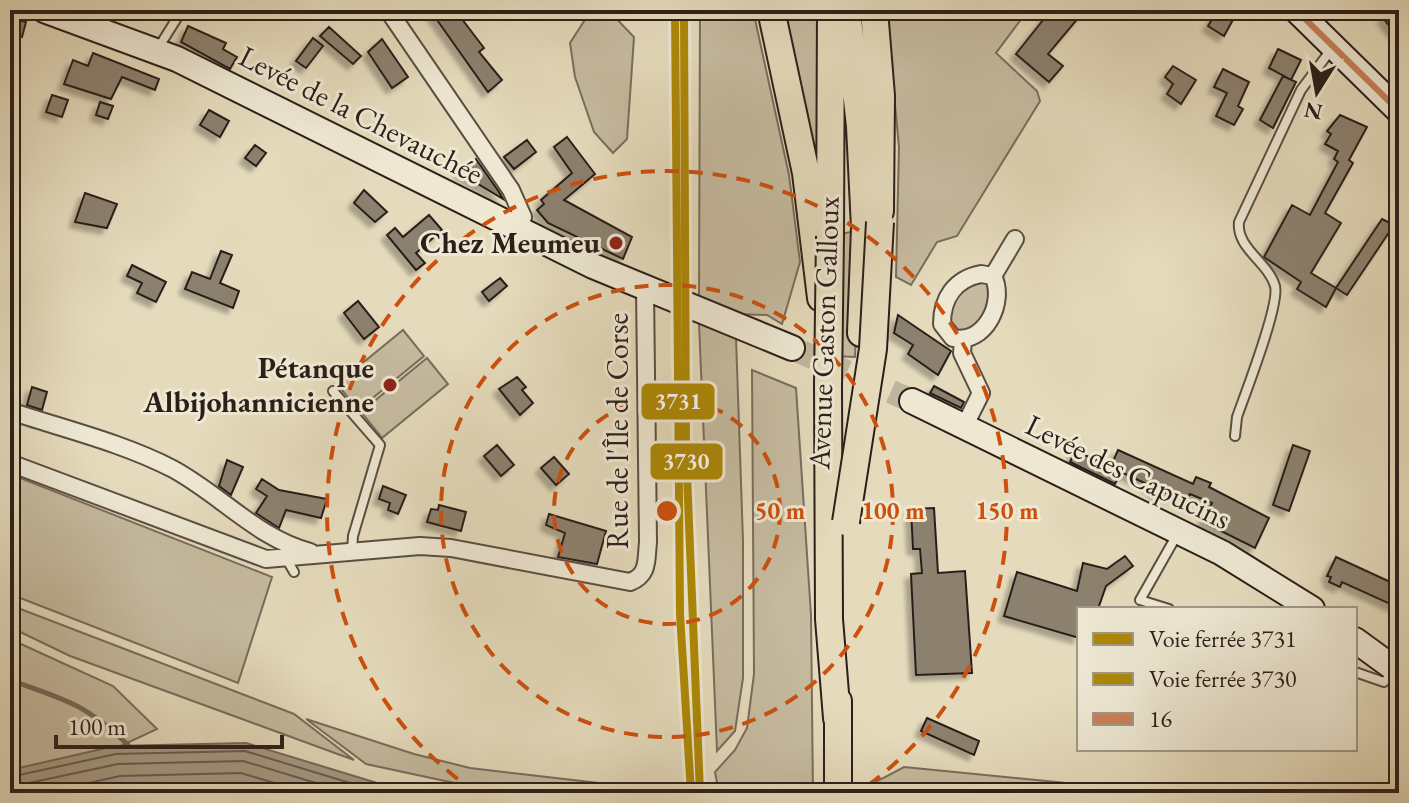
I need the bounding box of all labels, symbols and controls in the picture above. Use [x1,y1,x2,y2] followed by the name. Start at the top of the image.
[233,36,490,193] street label: Levée de la Chevauchée
[1277,52,1357,132] north arrow
[1302,95,1325,127] text: N
[799,196,848,471] street label: Avenue Gaston Galloux
[420,223,600,262] place label: Chez Meumeu
[607,234,625,252] marker: Chez Meumeu
[598,313,637,549] street label: Rue de l'Île de Corse
[142,348,374,421] place label: Pétanque Albijohannicienne
[381,376,399,394] marker: Pétanque Albijohannicienne
[640,382,716,421] line badge: 3731
[655,387,701,416] text: 3731
[1019,405,1237,538] street label: Levée des Capucins
[649,442,724,481] line badge: 3730
[663,447,710,476] text: 3730
[755,495,805,526] text: 50 m
[861,495,925,526] text: 100 m
[975,495,1039,526] text: 150 m
[653,497,681,525] centre of rings
[1077,607,1357,751] legend
[1149,623,1296,654] text: Voie ferrée 3731
[1149,663,1296,694] text: Voie ferrée 3730
[56,699,282,749] scale bar
[1149,703,1172,734] text: 16
[68,711,126,742] text: 100 m

